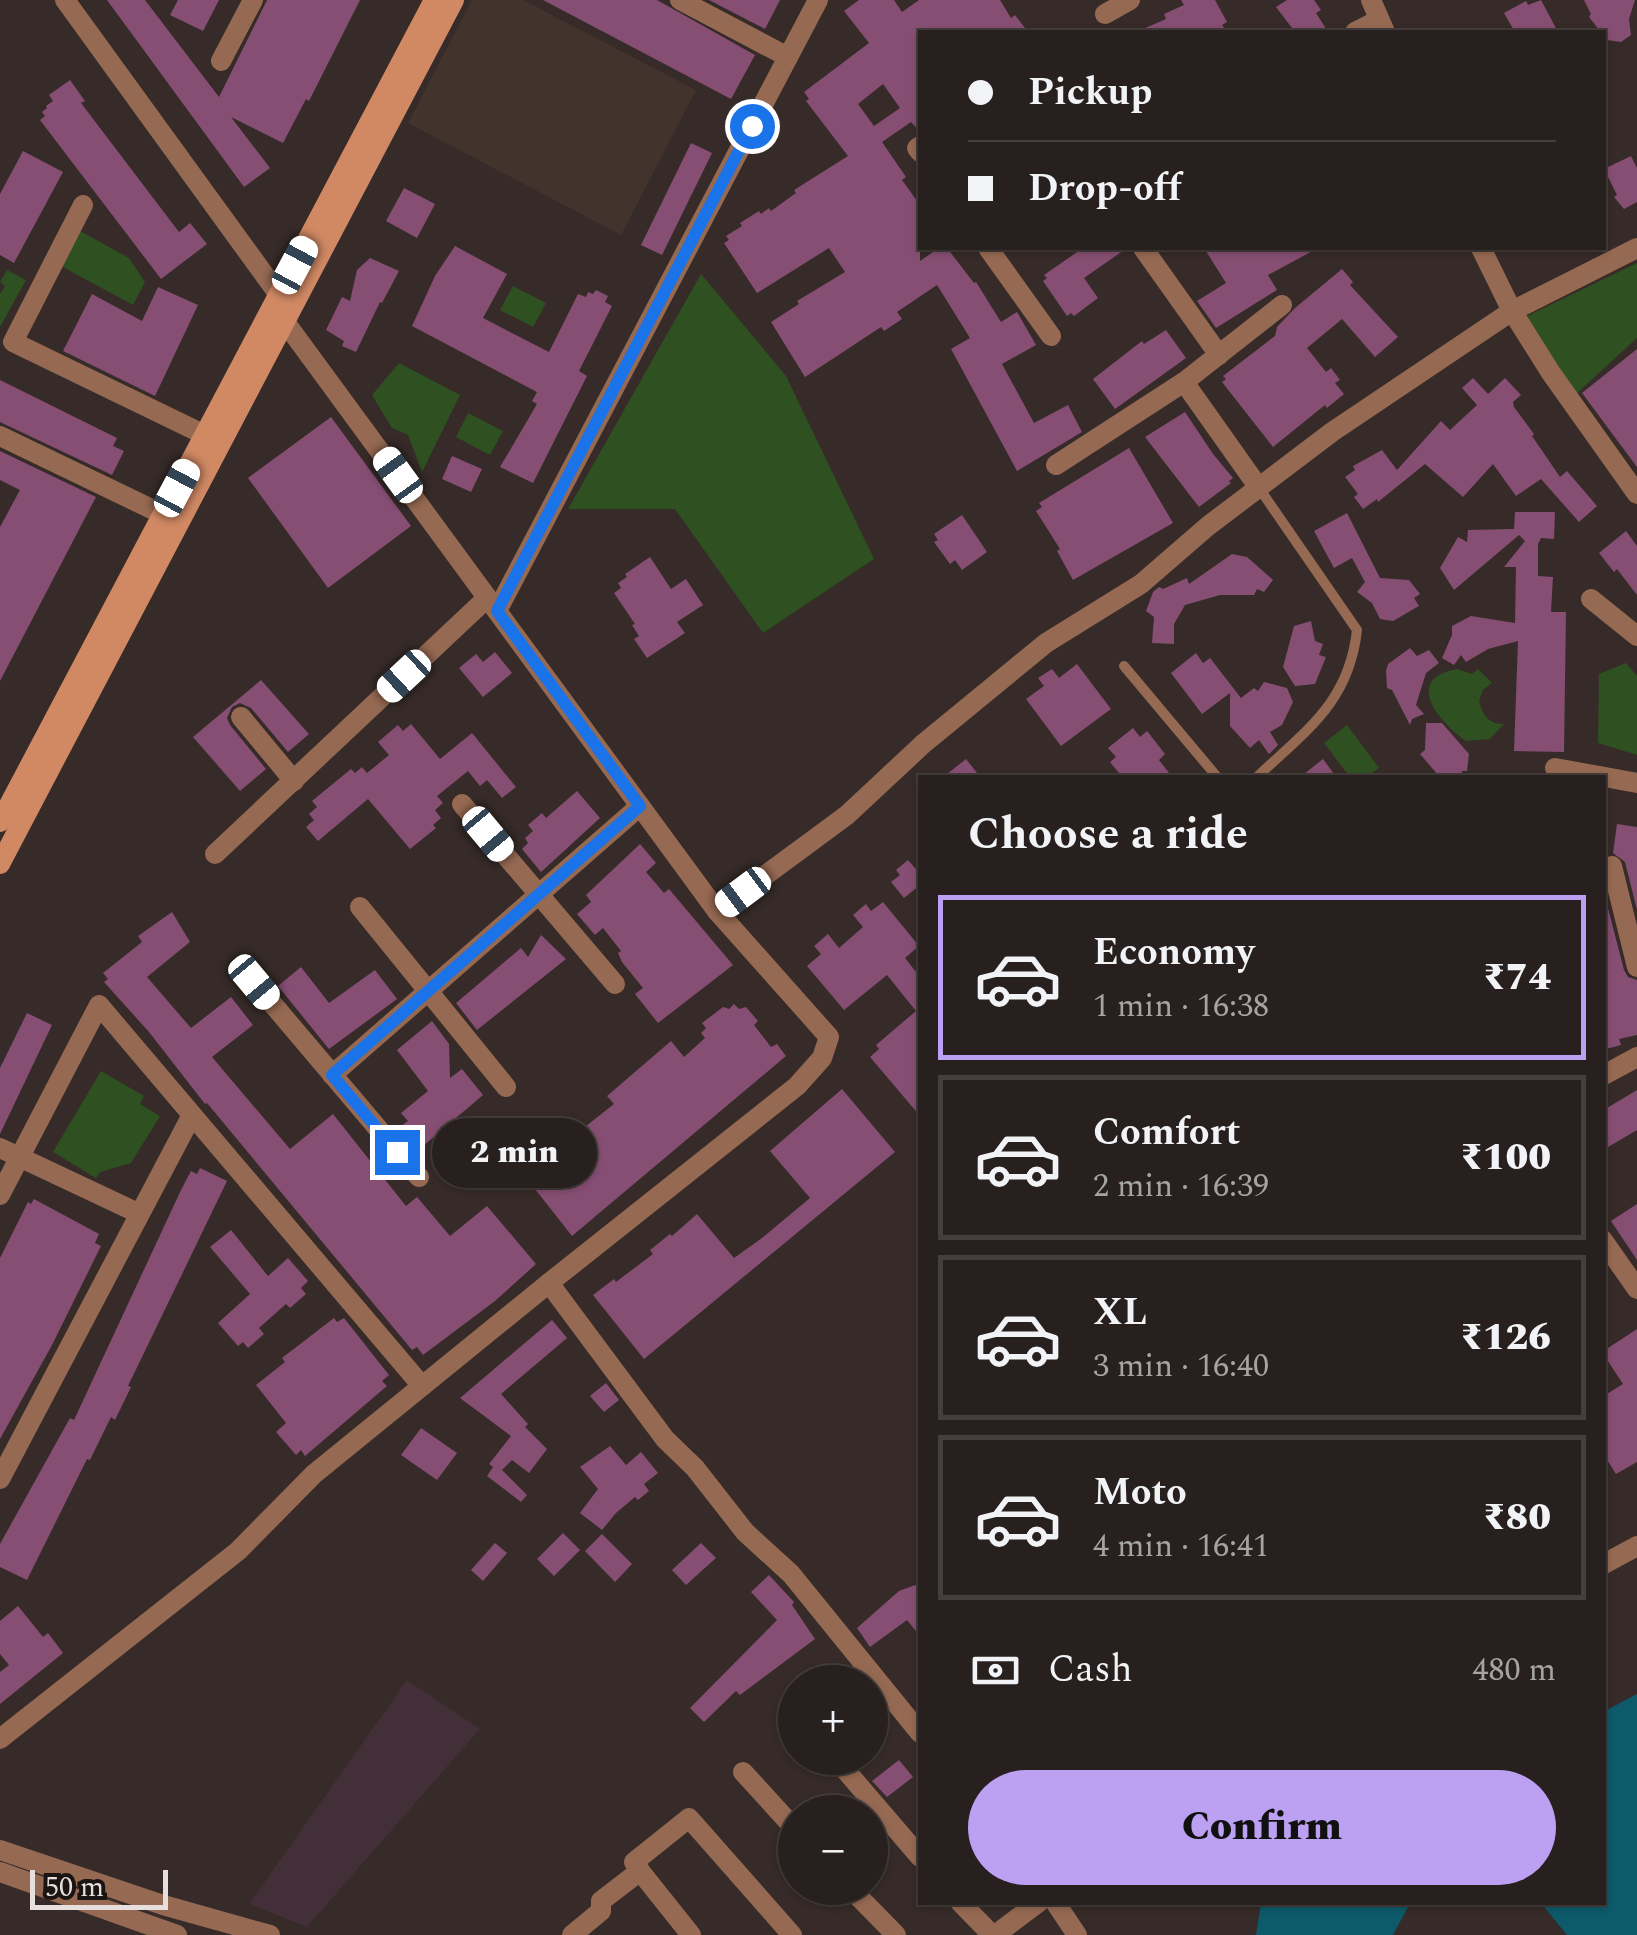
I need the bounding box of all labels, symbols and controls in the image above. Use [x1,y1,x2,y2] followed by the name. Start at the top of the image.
[1028,64,1152,122] text: Pickup
[730,104,775,149] route start
[1028,160,1182,218] text: Drop-off
[268,231,322,299] car
[368,442,428,508] car
[150,454,204,522] car
[372,645,436,707] car
[968,800,1248,869] text: Choose a ride
[457,801,519,867] car
[710,862,776,922] car
[1093,924,1254,982] text: Economy
[973,933,1063,1023] icon: car
[223,949,285,1015] car
[1483,949,1551,1007] text: ₹74
[1093,982,1269,1031] text: 1 min · 16:38
[1093,1104,1240,1162] text: Comfort
[973,1113,1063,1203] icon: car
[432,1117,597,1187] callout: 2 min
[470,1128,559,1177] text: 2 min
[1460,1129,1551,1187] text: ₹100
[375,1130,420,1175] route end
[1093,1162,1269,1211] text: 2 min · 16:39
[1093,1284,1147,1342] text: XL
[973,1293,1063,1383] icon: car
[1460,1309,1551,1367] text: ₹126
[1093,1342,1269,1391] text: 3 min · 16:40
[1093,1464,1187,1522] text: Moto
[973,1473,1063,1563] icon: car
[1483,1489,1551,1547] text: ₹80
[1093,1522,1269,1571] text: 4 min · 16:41
[1048,1641,1133,1699] text: Cash
[968,1643,1023,1698] icon: cash
[1472,1646,1556,1695] text: 480 m
[778,1665,888,1905] map controls
[778,1665,888,1775] button: +
[968,1770,1556,1885] button: Confirm
[778,1795,888,1905] button: −
[30,1865,168,1910] scale bar
[45,1866,104,1909] text: 50 m

